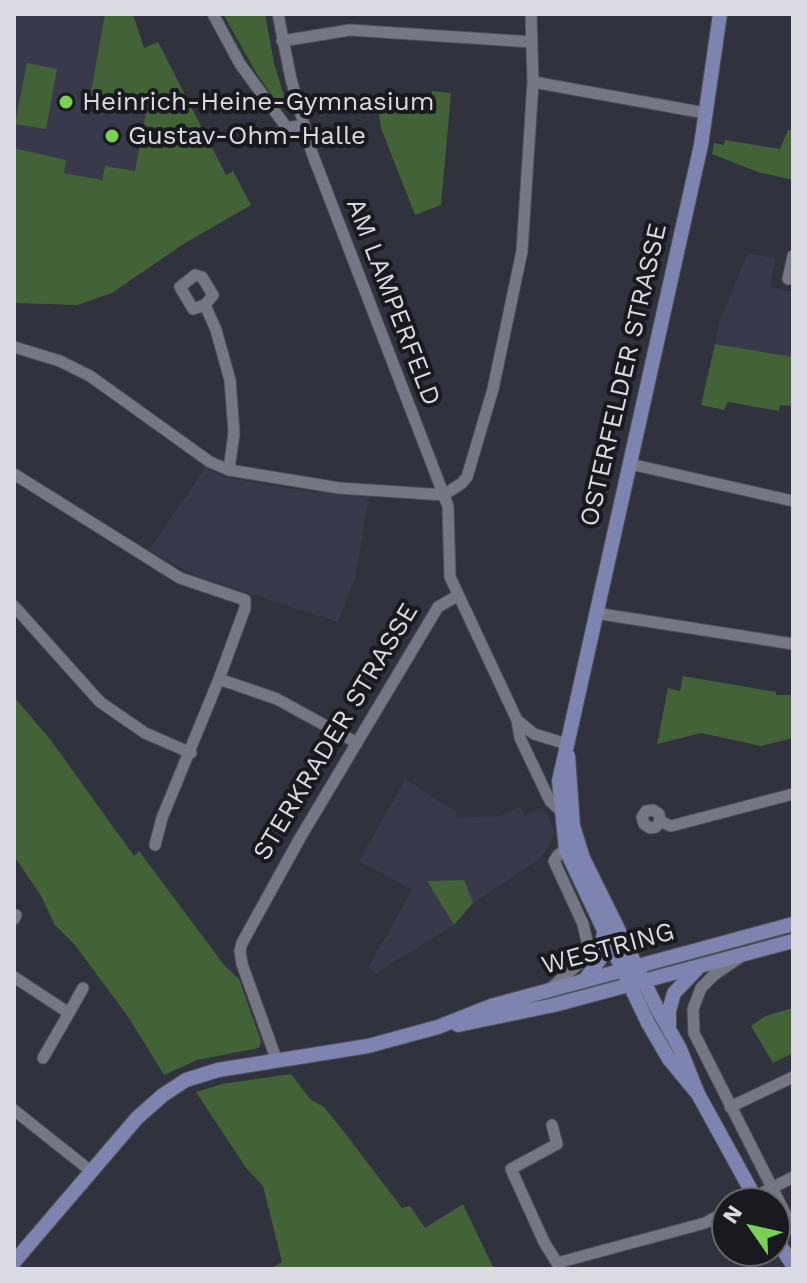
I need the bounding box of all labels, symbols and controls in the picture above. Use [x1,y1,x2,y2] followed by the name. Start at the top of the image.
[82,86,435,118] place label: Heinrich-Heine-Gymnasium
[57,93,75,111] marker: Heinrich-Heine-Gymnasium
[128,120,366,152] place label: Gustav-Ohm-Halle
[103,127,121,145] marker: Gustav-Ohm-Halle
[339,194,447,410] street label: AM LAMPERFELD
[574,220,674,530] street label: OSTERFELDER STRASSE
[247,598,425,866] street label: STERKRADER STRASSE
[538,916,678,982] street label: WESTRING
[711,1187,791,1267] north arrow
[717,1201,747,1228] text: N

